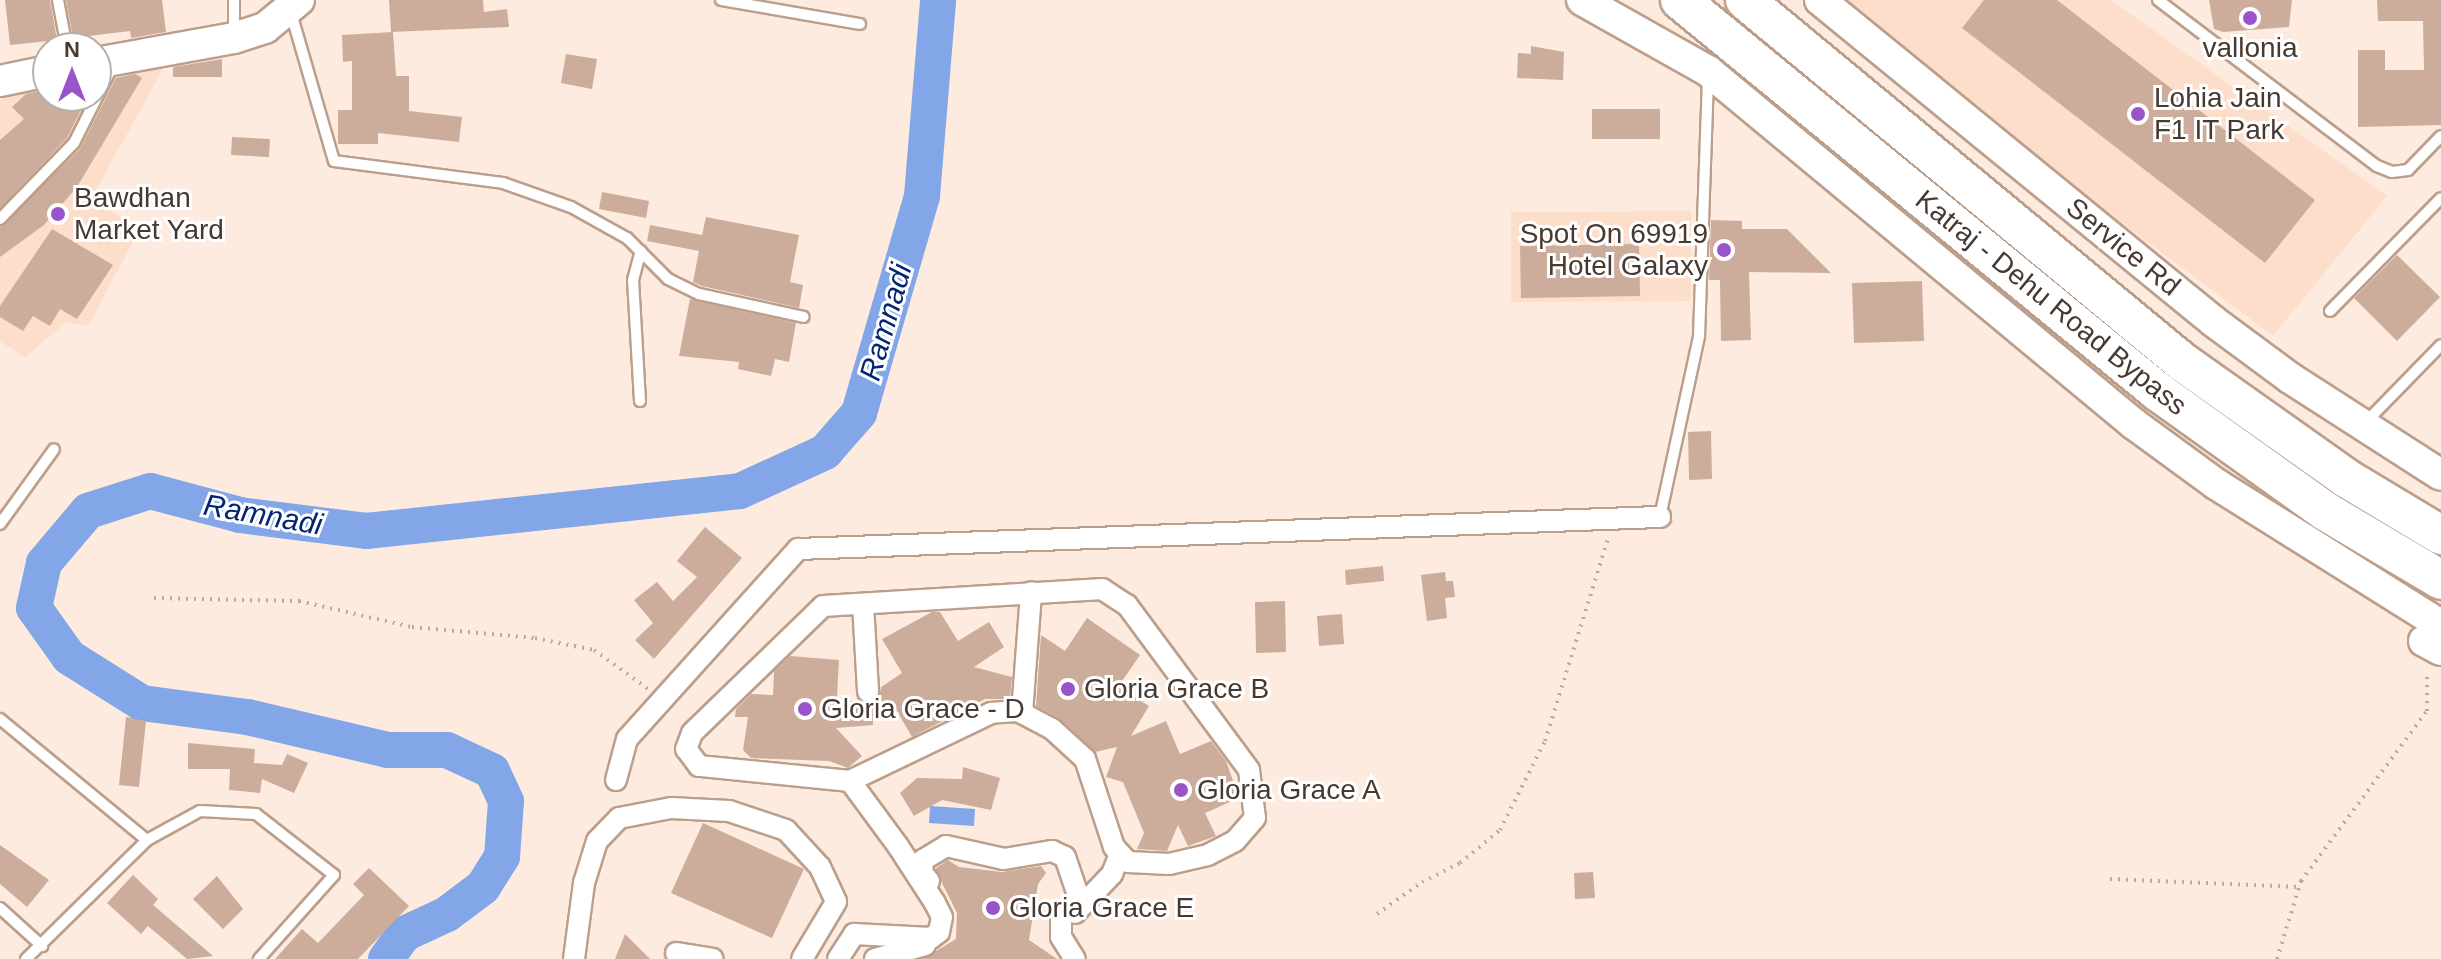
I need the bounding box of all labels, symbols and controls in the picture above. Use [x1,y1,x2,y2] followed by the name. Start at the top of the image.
[2241,9,2259,27] marker: vallonia
[2203,31,2297,65] place label: vallonia
[32,32,112,112] north arrow
[64,37,80,62] text: N
[2154,81,2285,147] place label: Lohia Jain F1 IT Park
[2129,105,2147,123] marker: Lohia Jain F1 IT Park
[74,181,224,247] place label: Bawdhan Market Yard
[1909,183,2193,423] street label: Katraj - Dehu Road Bypass
[2059,191,2187,303] street label: Service Rd
[49,205,67,223] marker: Bawdhan Market Yard
[1520,217,1708,283] place label: Spot On 69919 Hotel Galaxy
[1715,241,1733,259] marker: Spot On 69919 Hotel Galaxy
[852,259,920,385] water label: Ramnadi
[201,487,325,543] water label: Ramnadi
[1084,672,1269,706] place label: Gloria Grace B
[1059,680,1077,698] marker: Gloria Grace B
[821,692,1025,726] place label: Gloria Grace - D
[796,700,814,718] marker: Gloria Grace - D
[1197,773,1382,807] place label: Gloria Grace A
[1172,781,1190,799] marker: Gloria Grace A
[1009,891,1194,925] place label: Gloria Grace E
[984,899,1002,917] marker: Gloria Grace E

